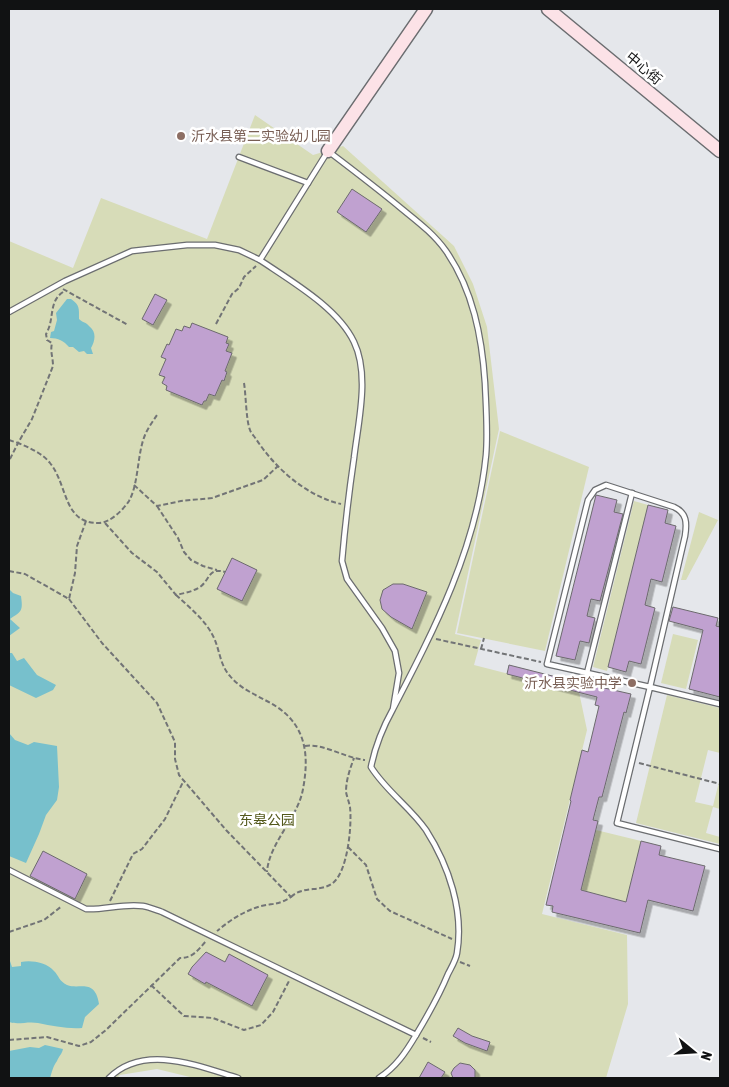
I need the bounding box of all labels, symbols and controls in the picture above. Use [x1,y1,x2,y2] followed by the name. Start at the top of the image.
[623,48,665,88] street label: 中心街
[191,128,331,144] place label: 沂水县第二实验幼儿园
[175,130,187,142] marker: 沂水县第二实验幼儿园
[524,675,622,691] place label: 沂水县实验中学
[626,677,638,689] marker: 沂水县实验中学
[239,812,295,828] park label: 东皋公园
[669,1027,719,1077] north arrow
[697,1050,715,1062] text: N

